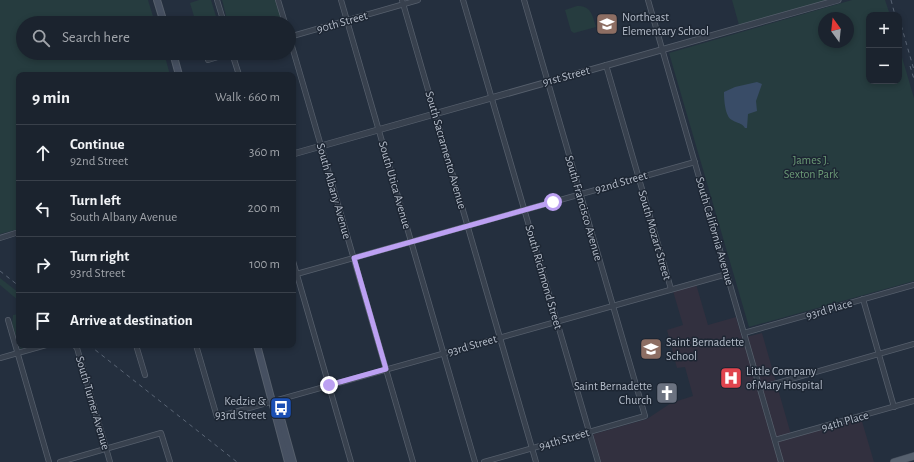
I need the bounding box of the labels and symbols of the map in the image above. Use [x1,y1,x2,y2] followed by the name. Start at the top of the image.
[315,9,369,35] street label: 90th Street
[594,11,620,37] school or university icon: Northeast Elementary School
[622,11,709,38] place label: Northeast Elementary School
[818,12,854,48] north arrow
[541,64,591,88] street label: 91st Street
[423,90,469,210] street label: South Sacramento Avenue
[377,140,413,230] street label: South Utica Avenue
[314,142,353,241] street label: South Albany Avenue
[563,154,605,262] street label: South Francisco Avenue
[784,154,839,180] park label: James J. Sexton Park
[594,169,649,195] street label: 92nd Street
[694,176,736,286] street label: South California Avenue
[636,189,674,281] street label: South Mozart Street
[544,193,562,211] route start
[523,224,565,331] street label: South Richmond Street
[804,297,854,321] street label: 93rd Place
[446,332,498,358] street label: 93rd Street
[638,336,664,362] school or university icon: Saint Bernadette School
[666,336,744,362] place label: Saint Bernadette School
[74,355,112,451] street label: South Turner Avenue
[718,365,744,391] hospital icon: Little Company of Mary Hospital
[746,365,823,392] place label: Little Company of Mary Hospital
[320,376,338,394] route end
[574,380,652,406] place label: Saint Bernadette Church
[654,380,680,406] church icon: Saint Bernadette Church
[215,395,267,421] place label: Kedzie & 93rd Street
[268,395,294,421] bus stop icon: Kedzie & 93rd Street
[820,409,870,433] street label: 94th Place
[537,426,591,452] street label: 94th Street

